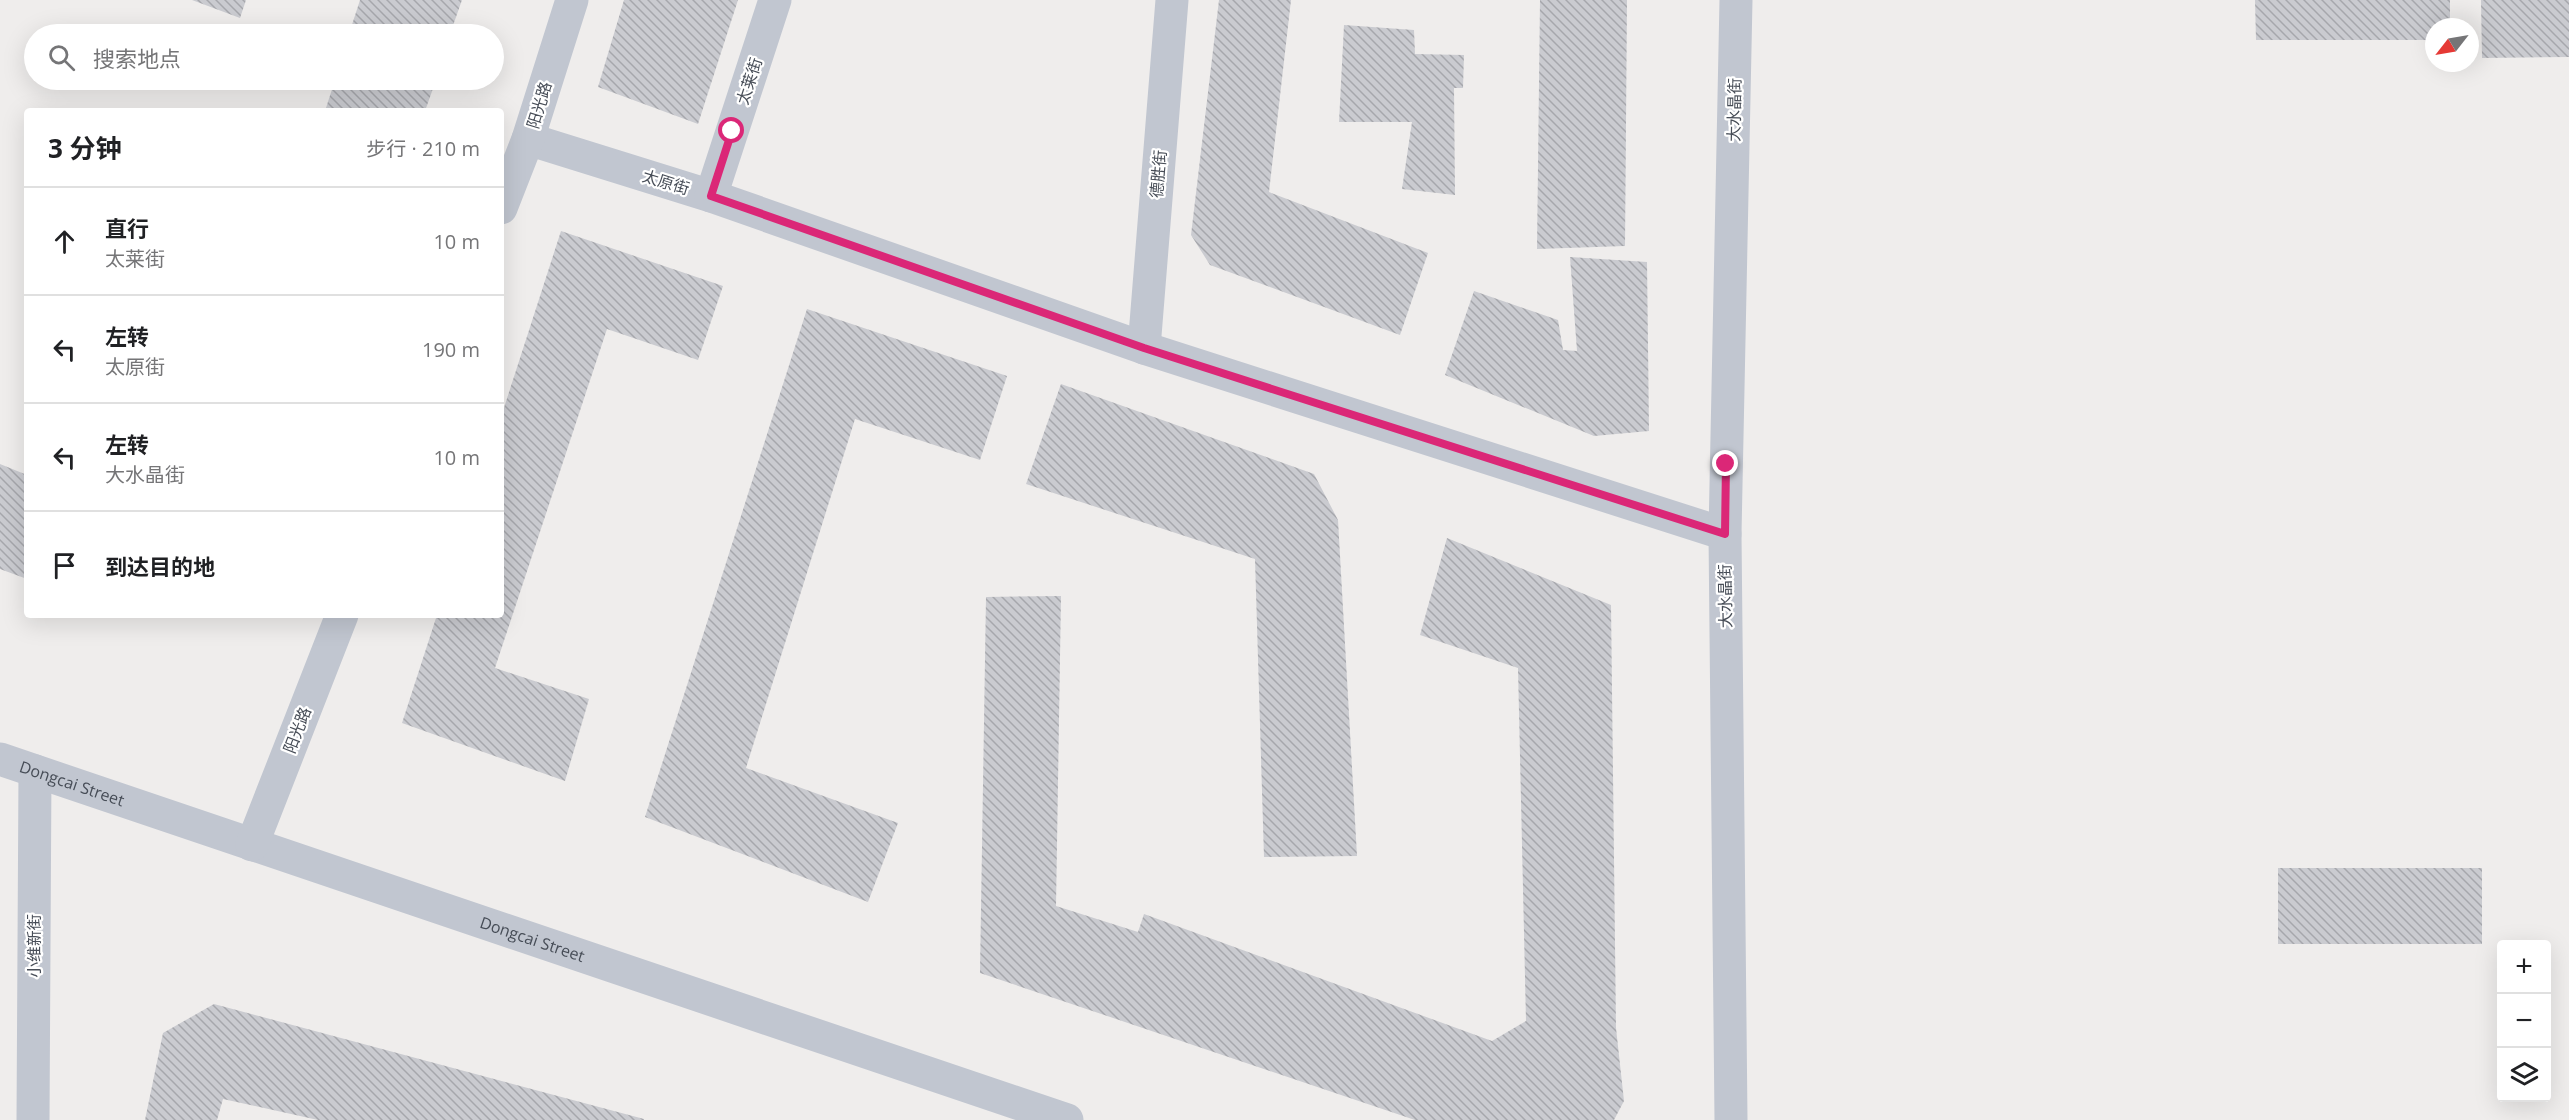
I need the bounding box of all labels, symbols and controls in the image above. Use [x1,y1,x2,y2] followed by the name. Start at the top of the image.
[2425,18,2479,72] north arrow
[24,24,504,90] search box
[45,41,78,74] icon: search
[93,43,181,73] text: 搜索地点
[731,55,767,107] street label: 太莱街
[1722,78,1746,142] street label: 大水晶街
[521,79,557,131] street label: 阳光路
[718,117,744,143] route start
[48,130,122,166] text: 3 分钟
[366,135,480,162] text: 步行 · 210 m
[1145,149,1171,199] street label: 德胜街
[640,164,692,200] street label: 太原街
[105,213,149,243] text: 直行
[48,225,81,258] icon: ahead
[433,228,480,255] text: 10 m
[105,245,165,272] text: 太莱街
[105,321,149,351] text: 左转
[48,333,81,366] icon: left
[422,336,480,363] text: 190 m
[105,353,165,380] text: 太原街
[105,429,149,459] text: 左转
[48,441,81,474] icon: left
[433,444,480,471] text: 10 m
[1712,450,1738,476] route end
[105,461,185,488] text: 大水晶街
[48,549,81,582] icon: arrive
[105,551,215,581] text: 到达目的地
[1713,564,1737,628] street label: 大水晶街
[278,704,316,756] street label: 阳光路
[17,755,128,811] street label: Dongcai Street
[477,911,588,967] street label: Dongcai Street
[23,914,45,978] street label: 小维新街
[2497,940,2551,1102] map controls
[2497,940,2551,994] button: +
[2497,994,2551,1048] button: −
[2497,1048,2551,1102] button: layers

